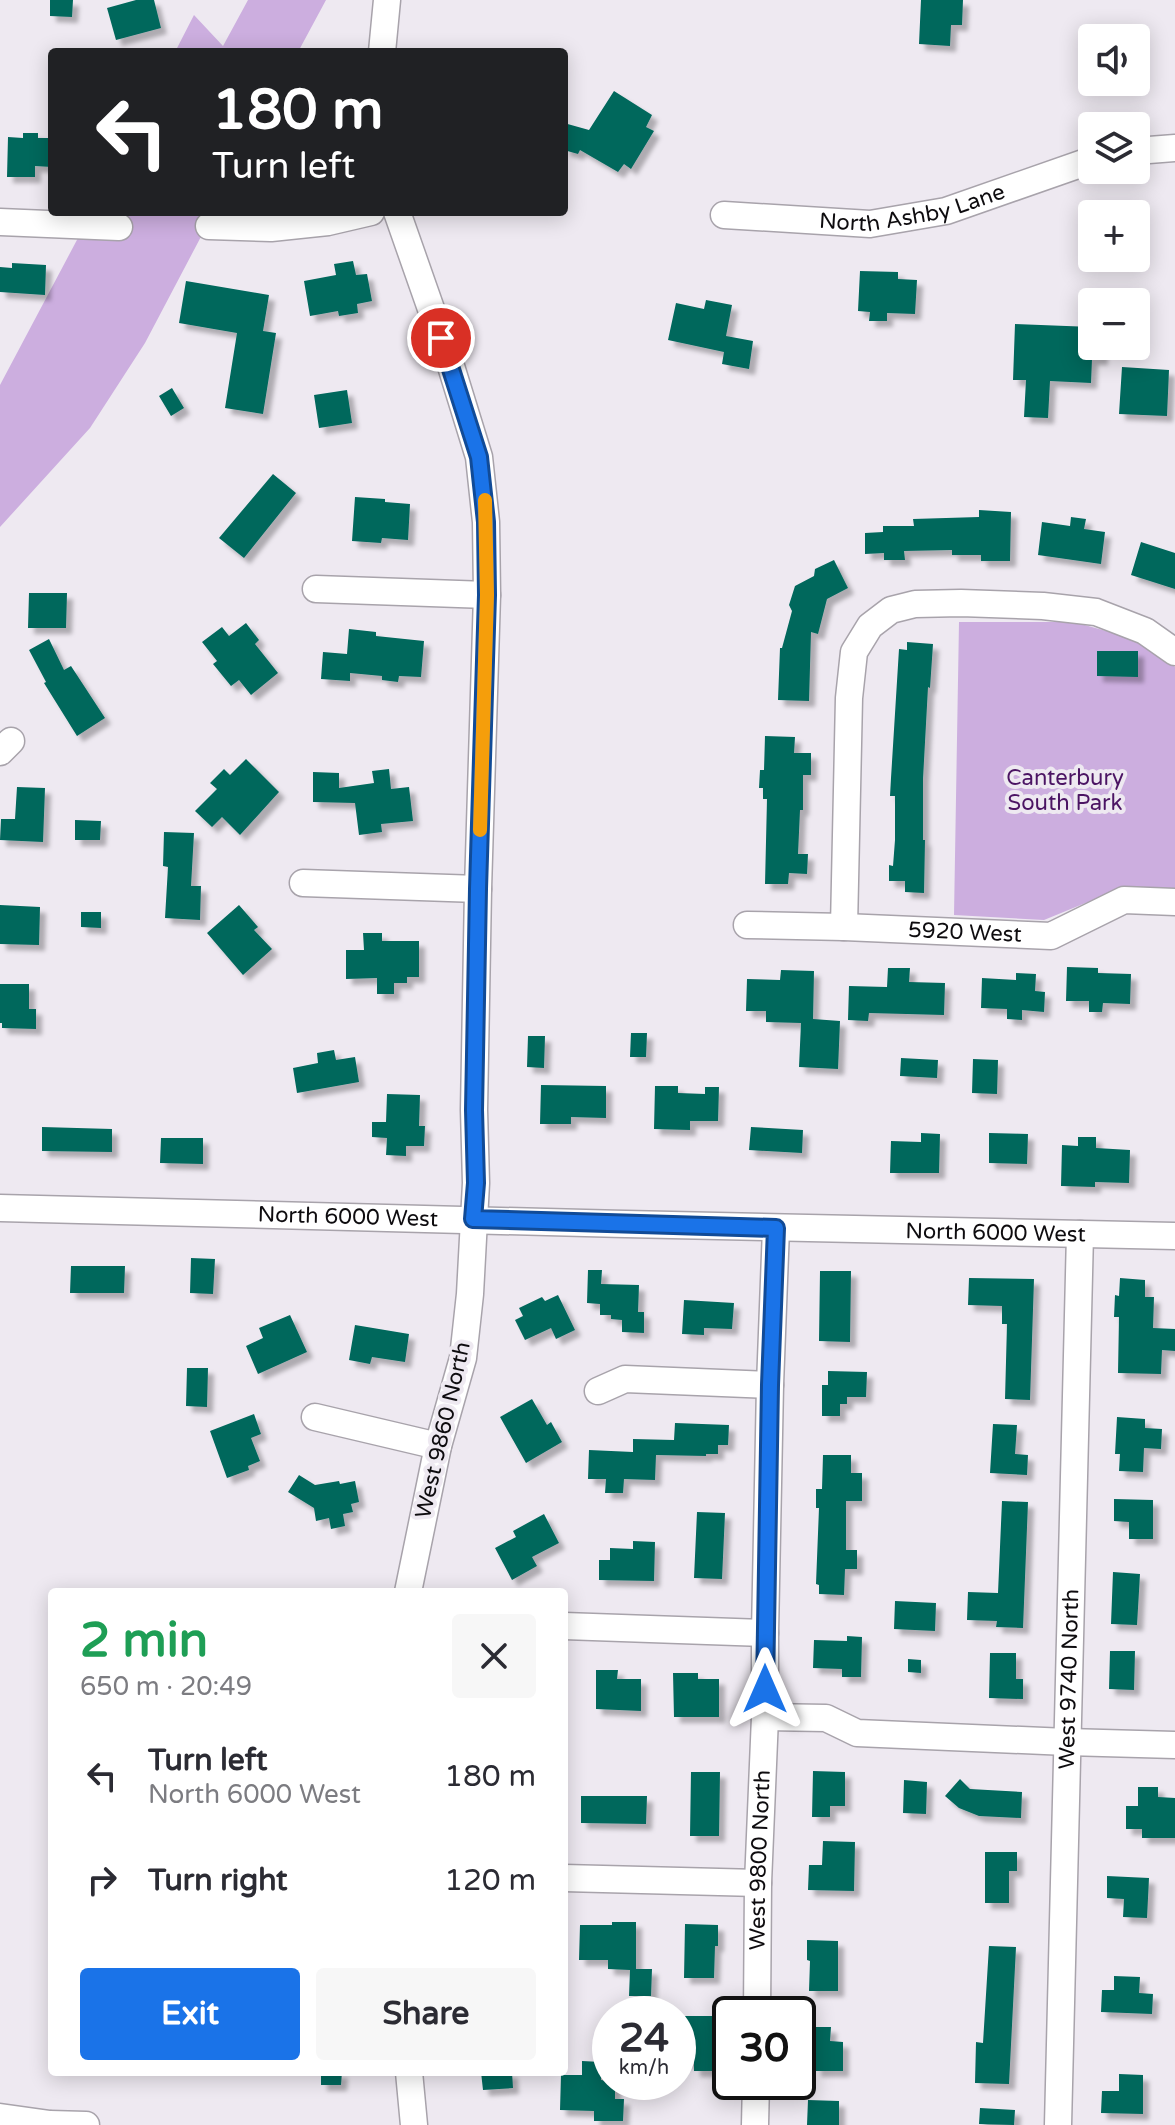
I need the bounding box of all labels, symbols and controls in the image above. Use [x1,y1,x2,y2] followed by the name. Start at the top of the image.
[1078,24,1150,360] map controls
[1078,24,1150,96] button: sound
[212,77,383,144] text: 180 m
[80,80,184,184] icon: left
[1078,112,1150,184] button: layers
[212,145,355,188] text: Turn left
[818,179,1008,237] street label: North Ashby Lane
[1078,200,1150,272] button: +
[1078,288,1150,360] button: −
[407,304,475,372] pin
[419,316,463,360] icon: arrive
[1006,765,1124,816] park label: Canterbury South Park
[908,917,1022,948] street label: 5920 West
[257,1201,438,1232] street label: North 6000 West
[905,1218,1086,1248] street label: North 6000 West
[410,1339,476,1521] street label: West 9860 North
[1054,1589,1084,1770] street label: West 9740 North
[80,1612,208,1670] text: 2 min
[452,1614,536,1698] button: close
[723,1647,807,1731] position arrow
[80,1671,252,1702] text: 650 m · 20:49
[148,1742,267,1779] text: Turn left
[80,1754,124,1798] icon: left
[444,1758,536,1795] text: 180 m
[744,1769,776,1950] street label: West 9800 North
[148,1779,361,1810] text: North 6000 West
[80,1858,124,1902] icon: right
[148,1862,288,1899] text: Turn right
[444,1862,536,1899] text: 120 m
[80,1968,300,2060] button: Exit
[316,1968,536,2060] button: Share
[712,1996,816,2100] speed limit sign: 30
[619,2014,669,2062] text: 24
[619,2056,669,2080] text: km/h

